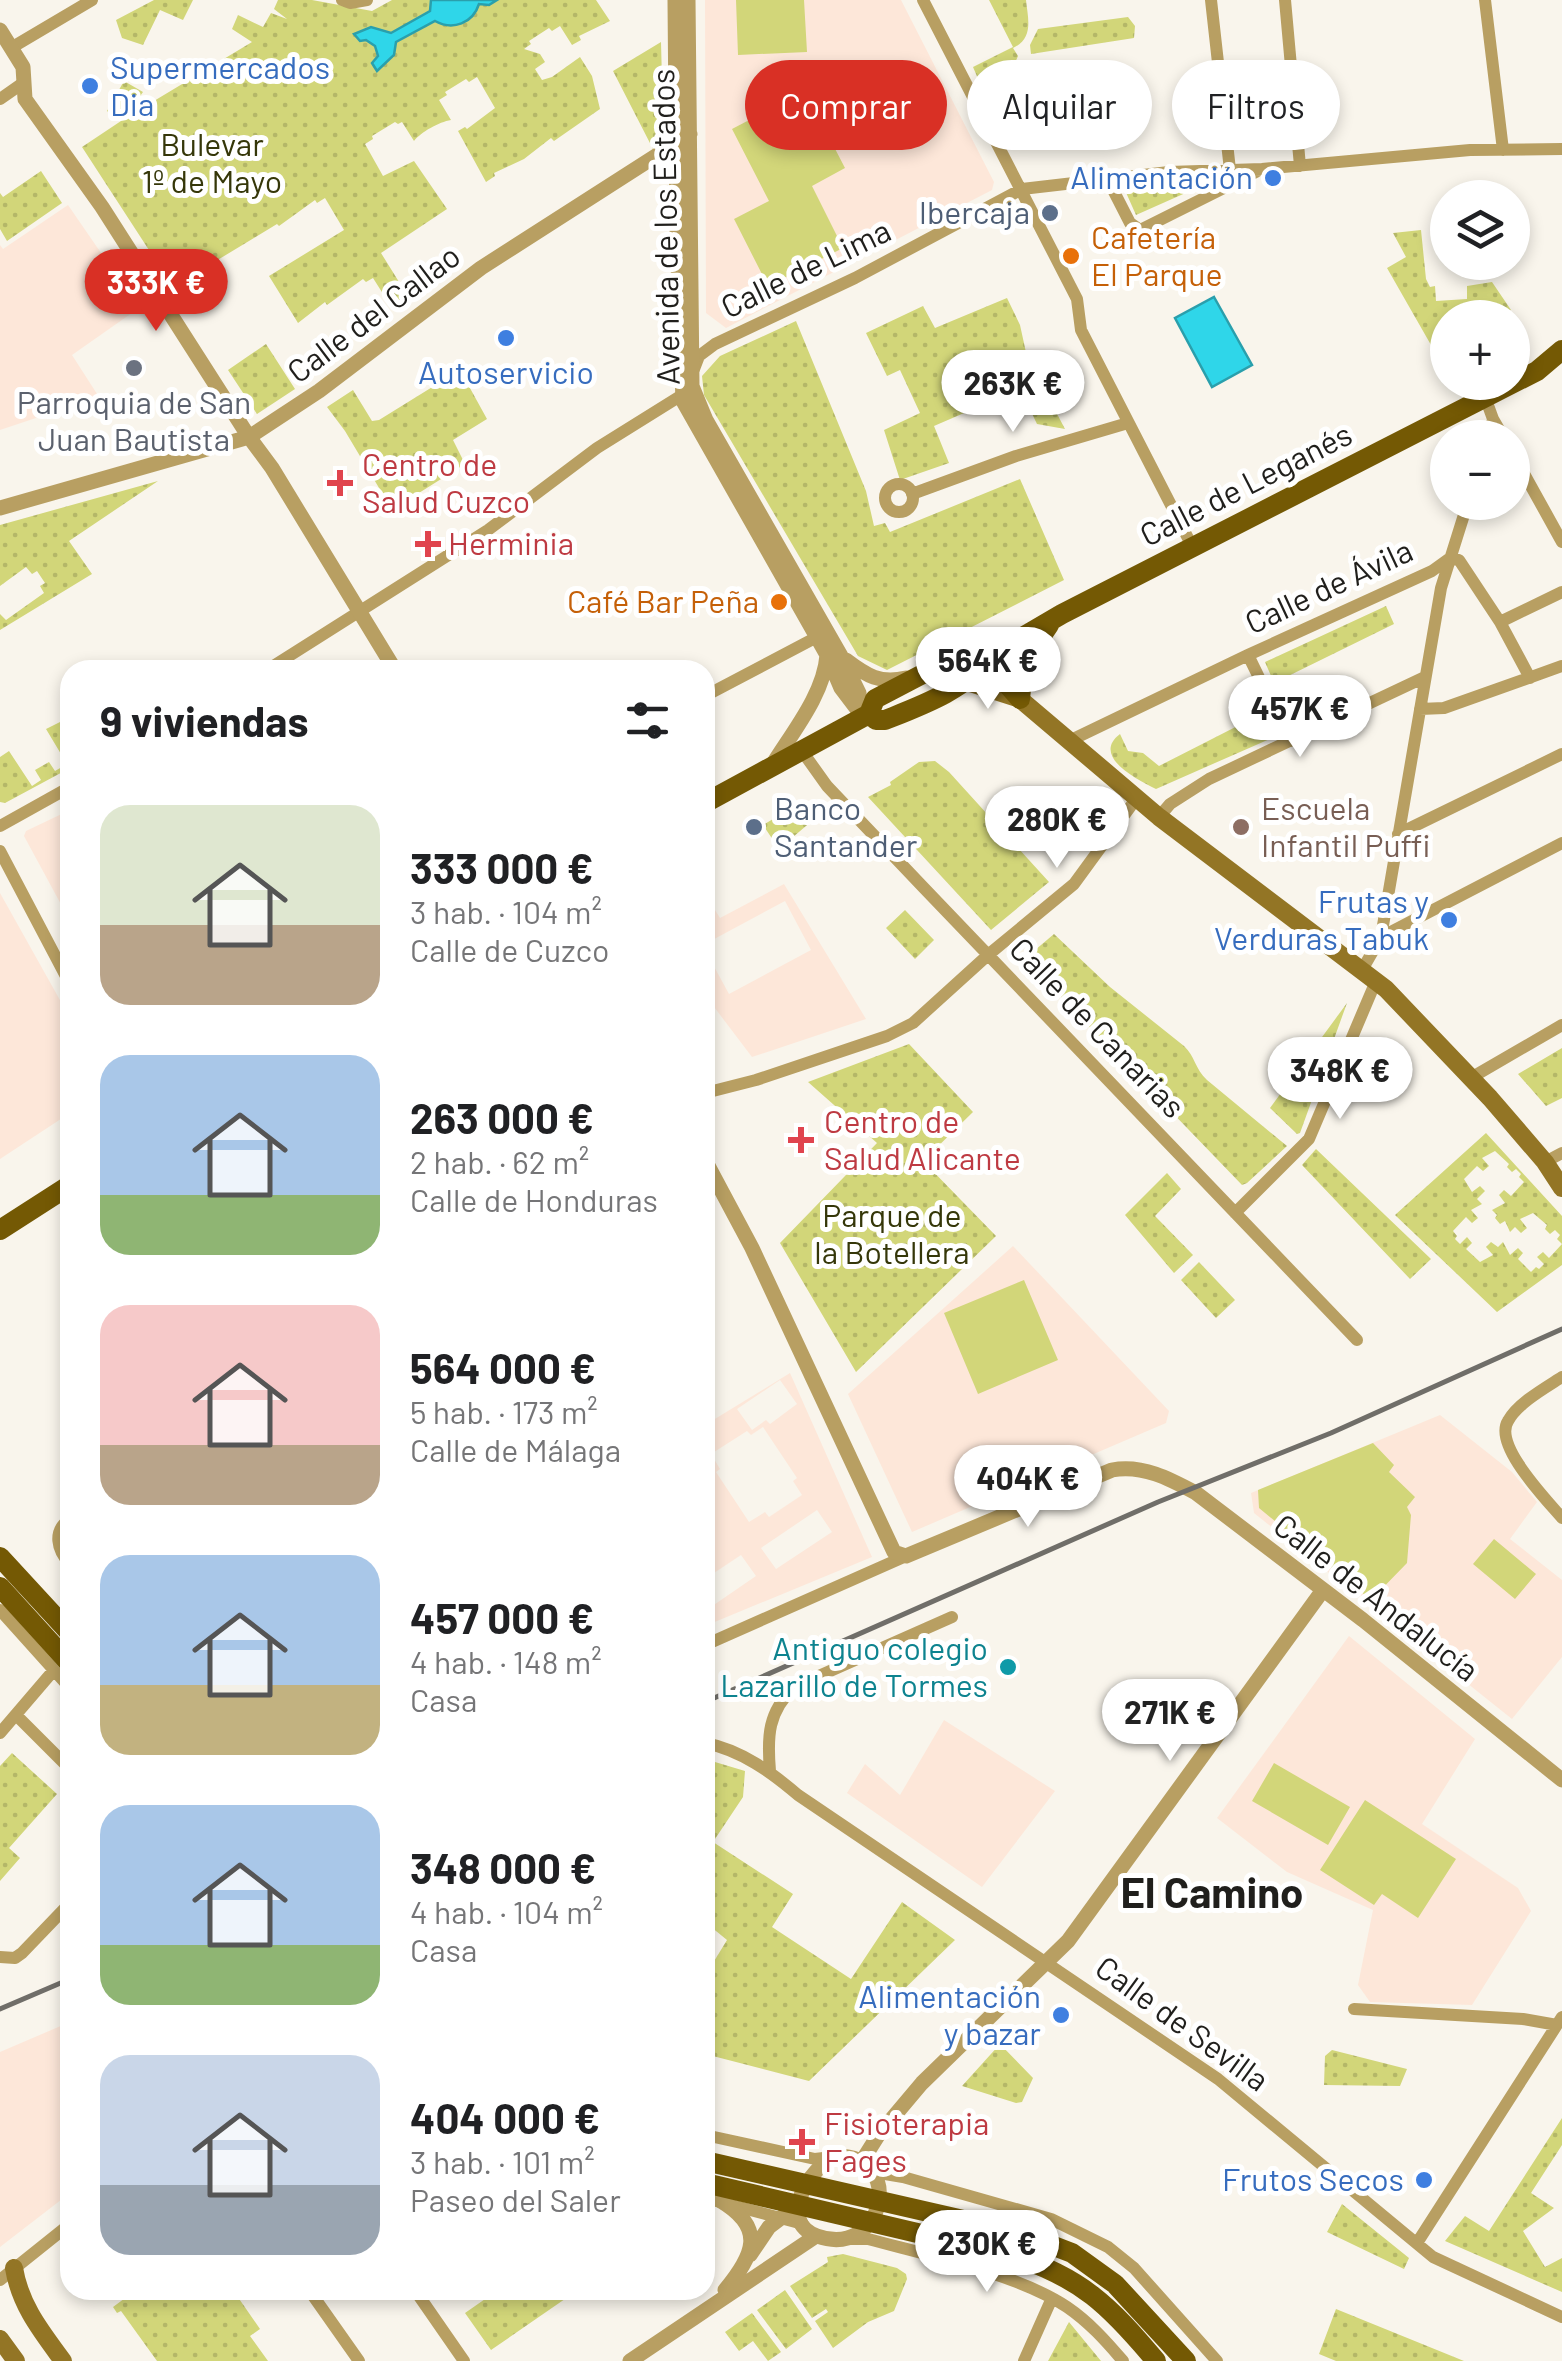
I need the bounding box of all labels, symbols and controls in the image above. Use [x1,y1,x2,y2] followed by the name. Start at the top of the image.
[110,47,330,122] place label: Supermercados Dia
[745,60,947,150] chip: Comprar
[967,60,1152,150] chip: Alquilar
[1172,60,1340,150] chip: Filtros
[642,69,686,386] street label: Avenida de los Estados
[79,75,101,97] marker: Supermercados Dia
[142,124,282,199] park label: Bulevar 1º de Mayo
[1070,157,1253,195] place label: Alimentación
[1262,167,1284,189] marker: Alimentación
[1430,180,1530,520] map controls
[1430,180,1530,280] button: layers
[919,192,1030,230] place label: Ibercaja
[1039,202,1061,224] marker: Ibercaja
[714,210,896,325] street label: Calle de Lima
[1091,217,1222,292] place label: Cafetería El Parque
[279,235,467,390] street label: Calle del Callao
[1060,245,1082,267] marker: Cafetería El Parque
[75,249,237,334] pin: 333K €
[107,262,205,300] text: 333K €
[1430,300,1530,400] button: +
[495,327,517,349] marker: Autoservicio
[932,350,1094,435] pin: 263K €
[418,352,594,390] place label: Autoservicio
[123,357,145,379] marker: Parroquia de San Juan Bautista
[963,363,1063,401] text: 263K €
[17,382,251,457] place label: Parroquia de San Juan Bautista
[1133,414,1357,553] street label: Calle de Leganés
[1430,420,1530,520] button: −
[362,444,530,519] place label: Centro de Salud Cuzco
[327,470,353,496] marker: Centro de Salud Cuzco
[448,523,574,561] place label: Herminia
[1238,530,1418,640] street label: Calle de Ávila
[417,533,439,555] marker: Herminia
[567,581,759,619] place label: Café Bar Peña
[768,591,790,613] marker: Café Bar Peña
[907,627,1069,712] pin: 564K €
[938,640,1038,678] text: 564K €
[1219,675,1381,760] pin: 457K €
[1250,688,1350,726] text: 457K €
[620,693,675,748] icon: filters
[100,695,309,745] text: 9 viviendas
[976,786,1138,871] pin: 280K €
[774,788,918,863] place label: Banco Santander
[1261,788,1431,863] place label: Escuela Infantil Puffi
[1007,799,1107,837] text: 280K €
[743,816,765,838] marker: Banco Santander
[1230,816,1252,838] marker: Escuela Infantil Puffi
[410,842,593,892] text: 333 000 €
[180,845,300,965] icon: home
[1214,881,1429,956] place label: Frutas y Verduras Tabuk
[410,892,602,930] text: 3 hab. · 104 m²
[1438,909,1460,931] marker: Frutas y Verduras Tabuk
[1003,929,1194,1124] street label: Calle de Canarias
[410,930,609,968] text: Calle de Cuzco
[1259,1037,1421,1122] pin: 348K €
[1290,1050,1390,1088] text: 348K €
[410,1092,594,1142] text: 263 000 €
[180,1095,300,1215] icon: home
[824,1101,1021,1176] place label: Centro de Salud Alicante
[788,1127,814,1153] marker: Centro de Salud Alicante
[410,1142,589,1180] text: 2 hab. · 62 m²
[410,1180,658,1218] text: Calle de Honduras
[814,1195,970,1270] park label: Parque de la Botellera
[410,1342,596,1392] text: 564 000 €
[180,1345,300,1465] icon: home
[410,1392,598,1430] text: 5 hab. · 173 m²
[410,1430,621,1468] text: Calle de Málaga
[947,1445,1109,1530] pin: 404K €
[976,1458,1080,1496] text: 404K €
[1267,1505,1487,1688] street label: Calle de Andalucía
[410,1592,594,1642] text: 457 000 €
[180,1595,300,1715] icon: home
[720,1628,988,1703] place label: Antiguo colegio Lazarillo de Tormes
[410,1642,602,1680] text: 4 hab. · 148 m²
[997,1656,1019,1678] marker: Antiguo colegio Lazarillo de Tormes
[1089,1679,1251,1764] pin: 271K €
[410,1680,477,1718] text: Casa
[1124,1692,1216,1730] text: 271K €
[410,1842,596,1892] text: 348 000 €
[180,1845,300,1965] icon: home
[1121,1866,1303,1916] district label: El Camino
[410,1892,603,1930] text: 4 hab. · 104 m²
[410,1930,477,1968] text: Casa
[1089,1947,1277,2098] street label: Calle de Sevilla
[858,1976,1041,2051] place label: Alimentación y bazar
[1050,2004,1072,2026] marker: Alimentación y bazar
[410,2092,600,2142] text: 404 000 €
[180,2095,300,2215] icon: home
[824,2103,989,2178] place label: Fisioterapia Fages
[789,2129,815,2155] marker: Fisioterapia Fages
[410,2142,595,2180] text: 3 hab. · 101 m²
[1222,2159,1404,2197] place label: Frutos Secos
[1413,2169,1435,2191] marker: Frutos Secos
[410,2180,621,2218] text: Paseo del Saler
[906,2210,1068,2295] pin: 230K €
[937,2223,1037,2261] text: 230K €

